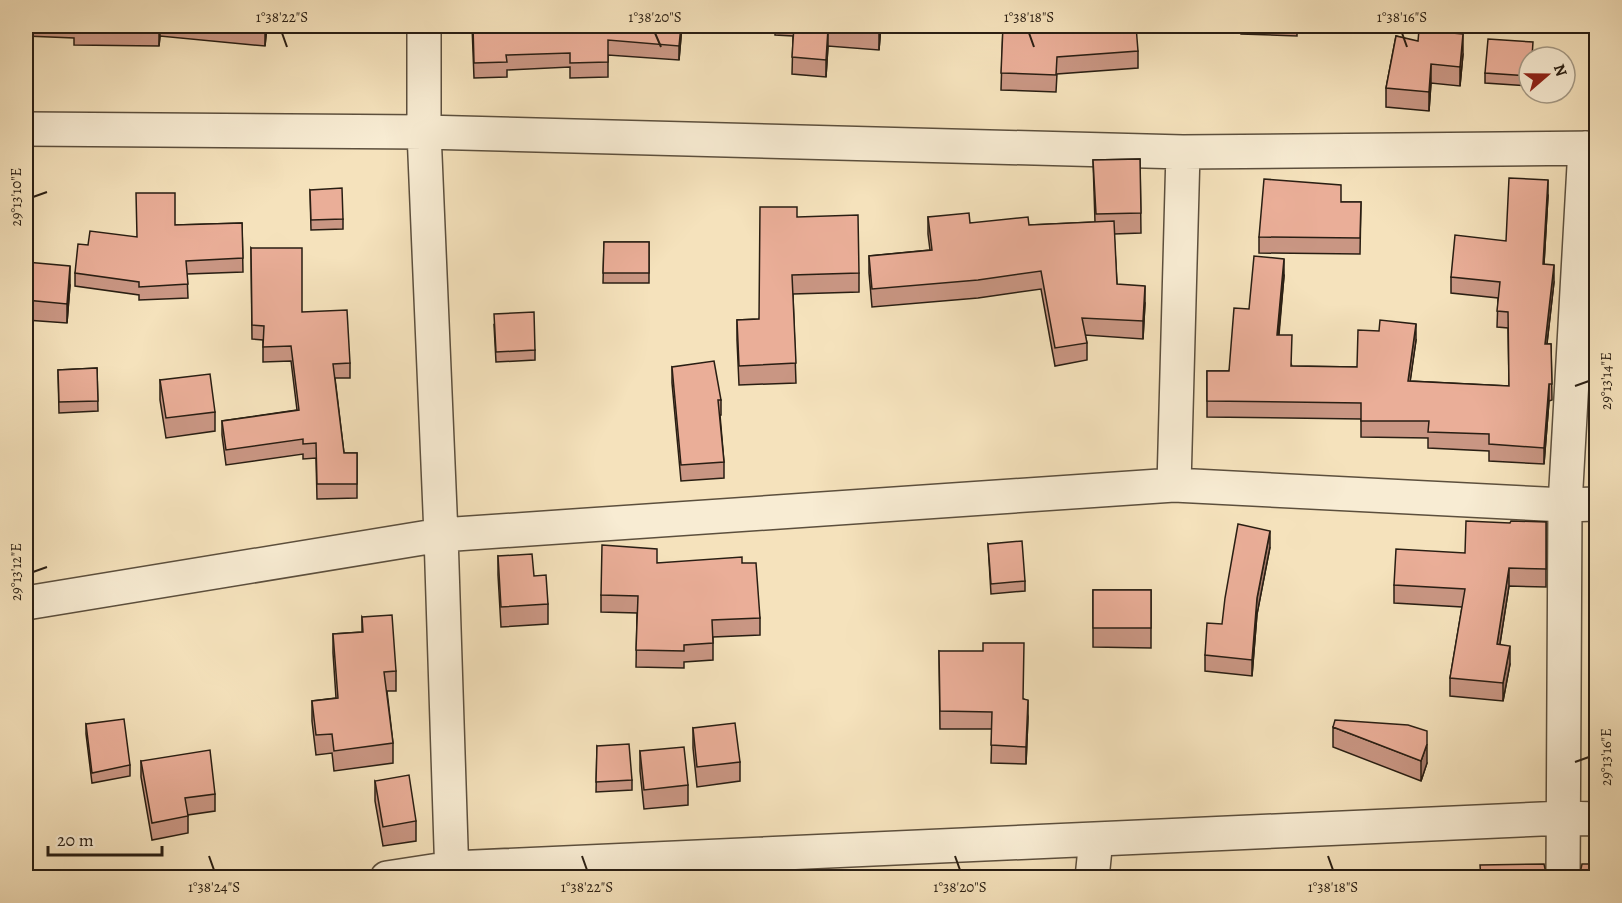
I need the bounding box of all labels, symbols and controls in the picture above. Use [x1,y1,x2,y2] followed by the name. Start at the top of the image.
[256,7,308,27] text: 1°38'22"S
[628,7,682,27] text: 1°38'20"S
[1004,7,1054,27] text: 1°38'18"S
[1377,7,1427,27] text: 1°38'16"S
[1517,45,1577,105] north arrow
[1548,61,1573,80] text: N
[6,168,26,226] text: 29°13'10"E
[1596,352,1616,410] text: 29°13'14"E
[6,543,26,601] text: 29°13'12"E
[1596,728,1616,786] text: 29°13'16"E
[48,819,162,857] scale bar
[57,828,94,852] text: 20 m
[188,877,240,897] text: 1°38'24"S
[561,877,613,897] text: 1°38'22"S
[933,877,987,897] text: 1°38'20"S
[1308,877,1358,897] text: 1°38'18"S

